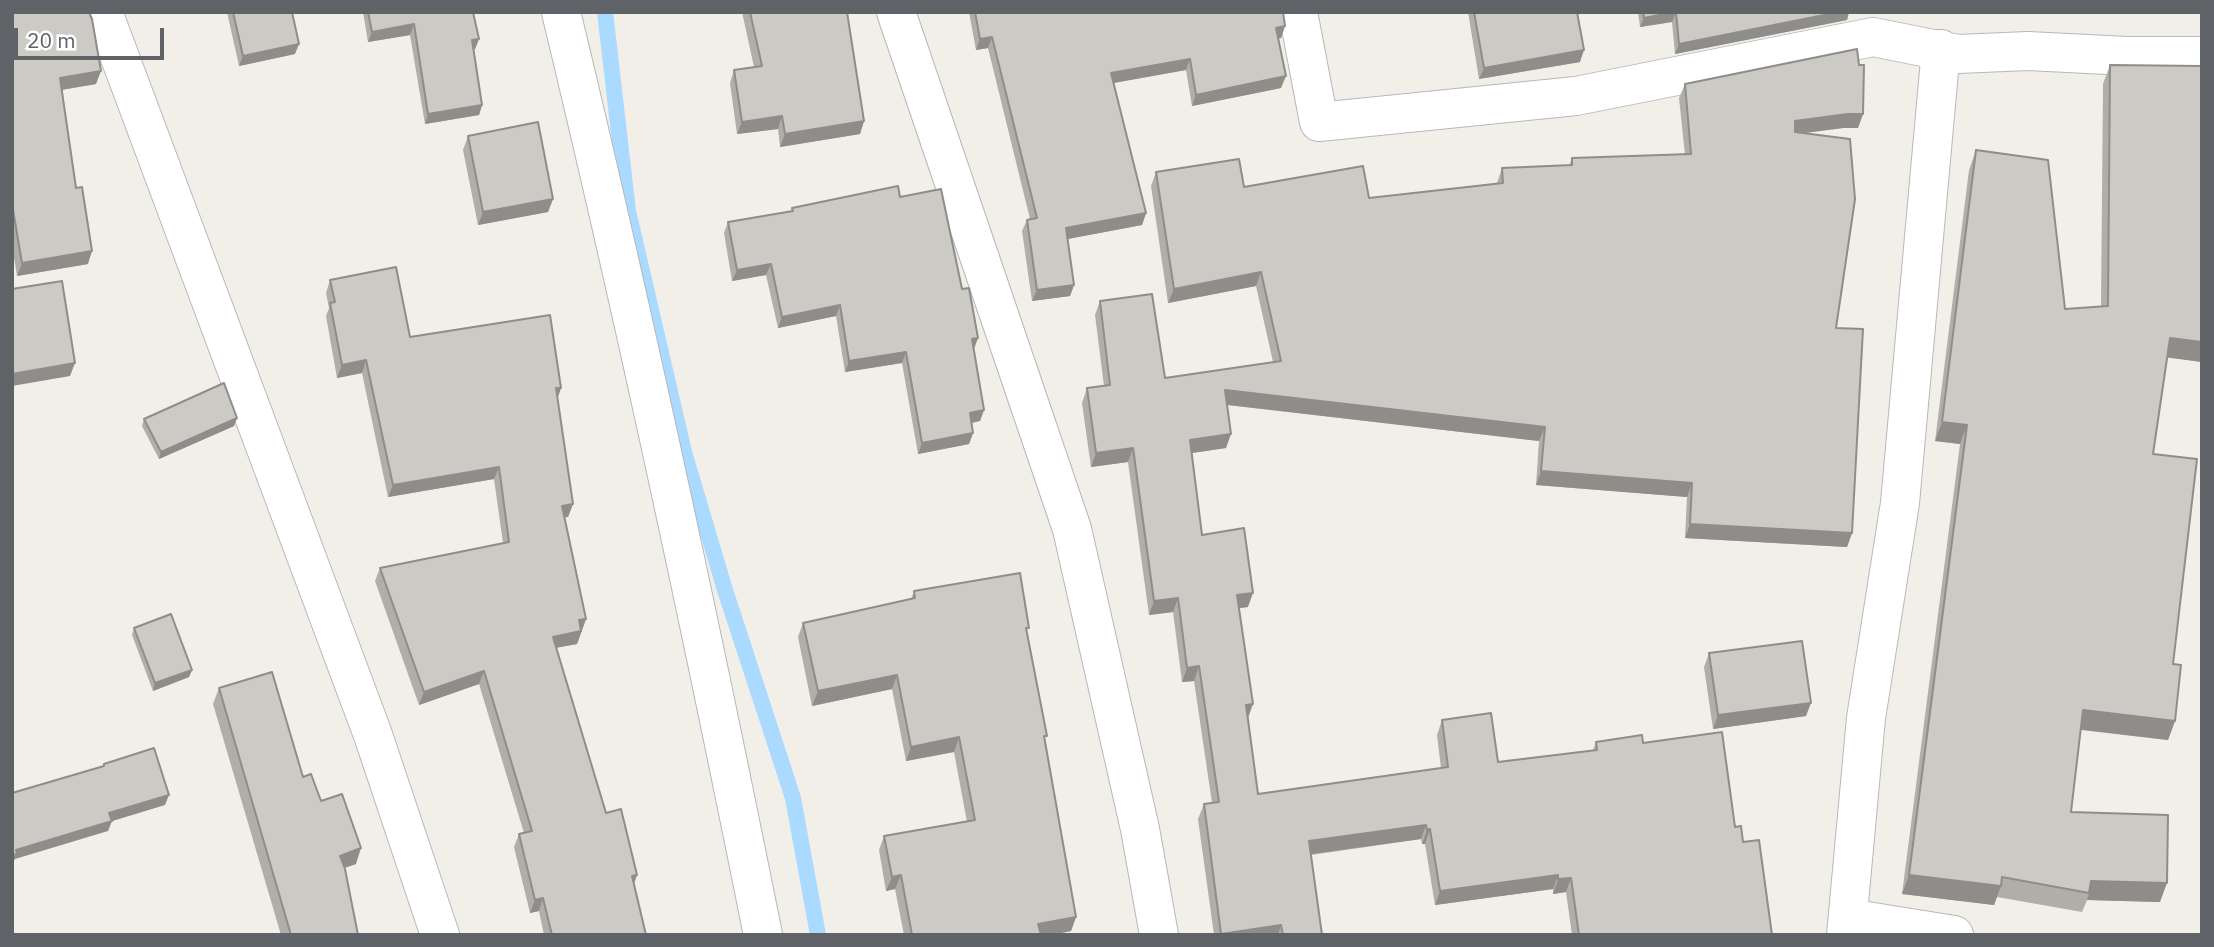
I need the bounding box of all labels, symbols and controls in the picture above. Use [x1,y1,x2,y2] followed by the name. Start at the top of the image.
[18,14,168,58] scale bar
[27,26,76,54] text: 20 m

